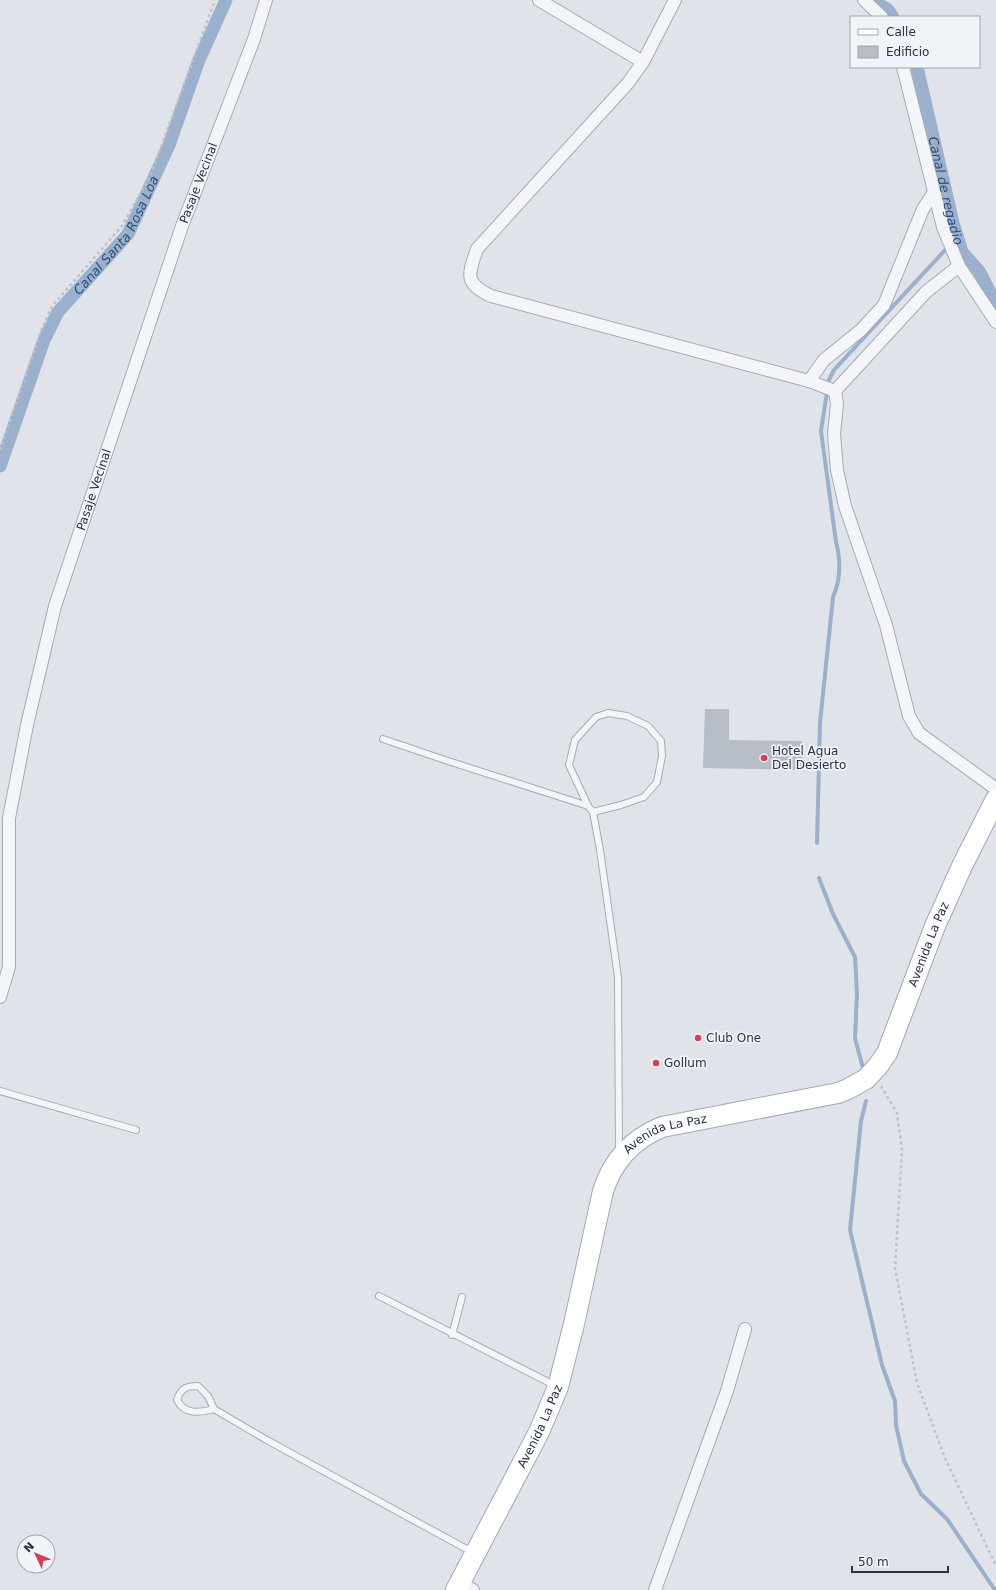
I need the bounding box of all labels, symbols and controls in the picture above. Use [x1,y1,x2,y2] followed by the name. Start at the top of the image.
[850,16,980,68] legend
[886,25,916,39] text: Calle
[886,45,929,59] text: Edificio
[925,135,966,247] water label: Canal de regadio
[177,141,220,225] street label: Pasaje Vecinal
[70,174,162,298] water label: Canal Santa Rosa Loa
[74,447,114,532] street label: Pasaje Vecinal
[772,744,846,772] place label: Hotel Agua Del Desierto
[759,753,769,763] marker: Hotel Agua Del Desierto
[906,900,952,989] street label: Avenida La Paz
[706,1031,761,1045] place label: Club One
[693,1033,703,1043] marker: Club One
[664,1056,707,1070] place label: Gollum
[651,1058,661,1068] marker: Gollum
[620,1111,708,1157] street label: Avenida La Paz
[514,1383,565,1470] street label: Avenida La Paz
[16,1534,56,1574] north arrow
[21,1540,37,1555] text: N
[852,1548,948,1574] scale bar
[858,1555,889,1569] text: 50 m

